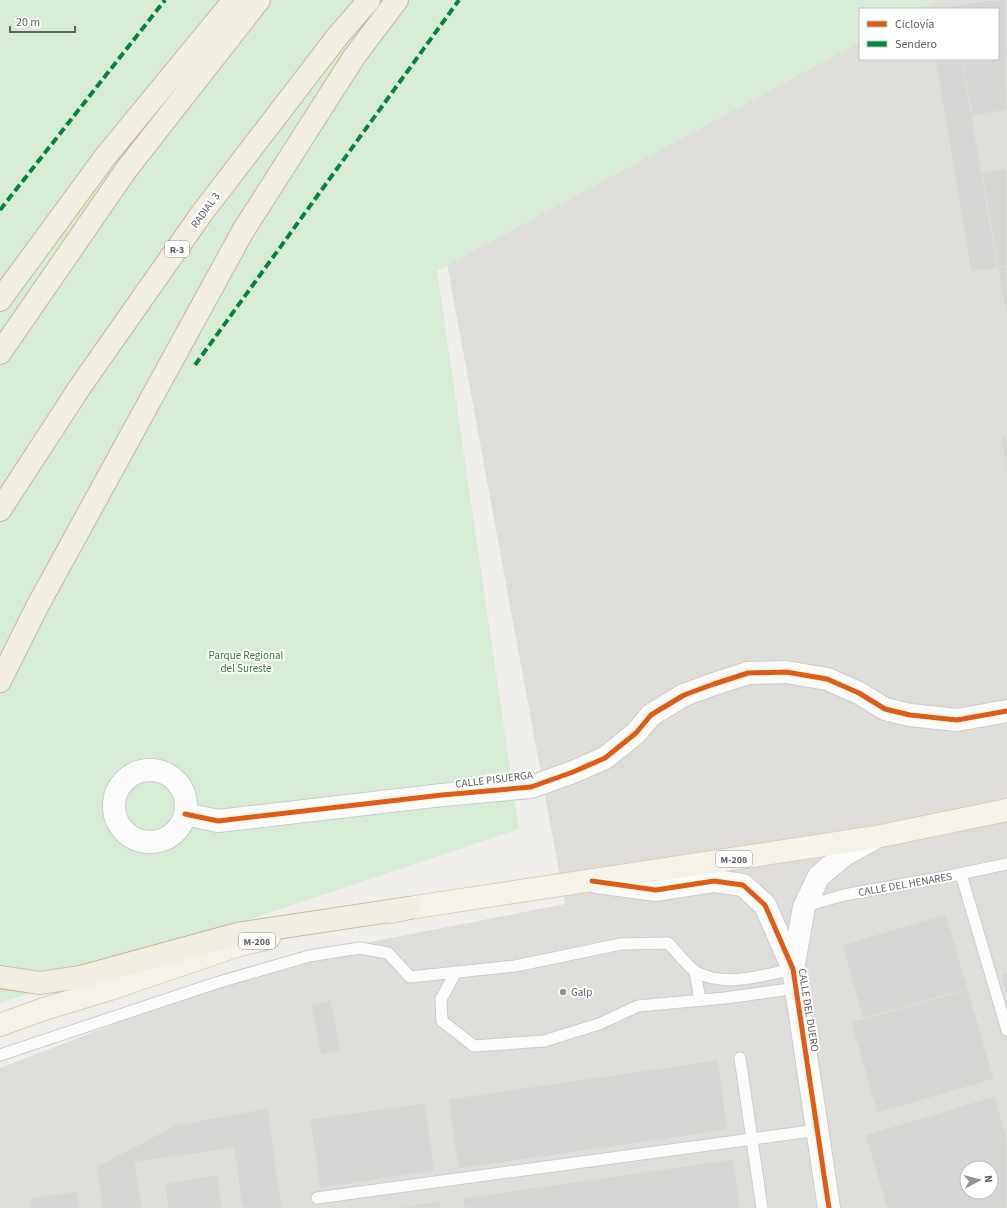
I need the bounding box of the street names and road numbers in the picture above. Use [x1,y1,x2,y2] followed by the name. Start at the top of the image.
[187,189,223,231] street label: RADIAL 3
[165,241,189,257] road number: R-3
[455,767,534,792] street label: CALLE PISUERGA
[716,851,752,867] road number: M-208
[857,869,953,900] street label: CALLE DEL HENARES
[239,933,275,949] road number: M-208
[795,967,823,1053] street label: CALLE DEL DUERO

